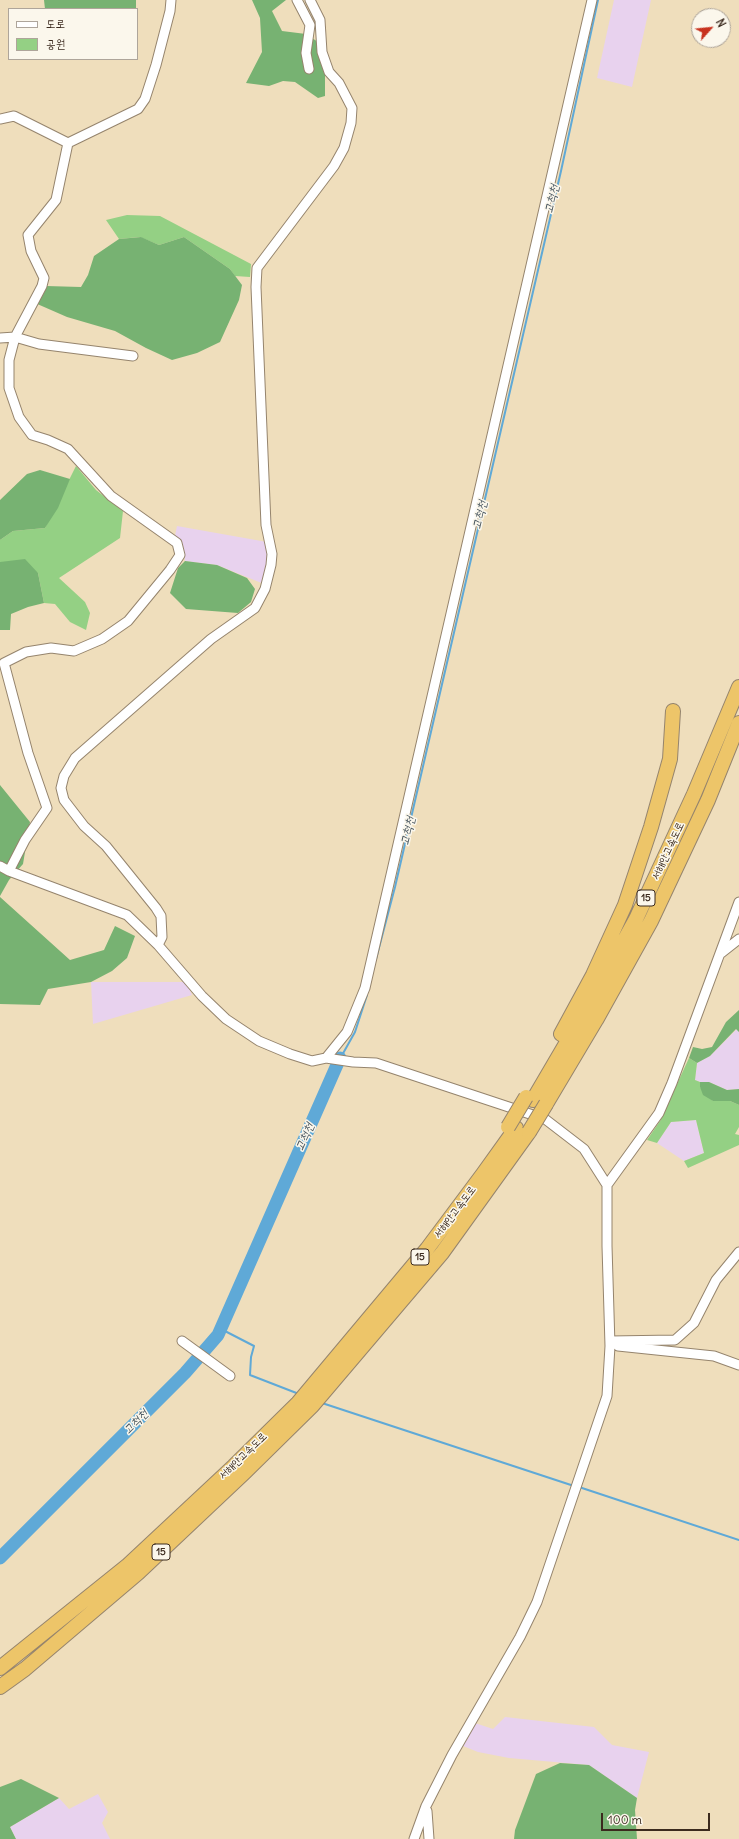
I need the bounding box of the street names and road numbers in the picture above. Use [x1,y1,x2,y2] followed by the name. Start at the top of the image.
[649,820,687,882] street label: 서해안고속도로
[637,890,655,906] road number: 15
[431,1183,479,1241] street label: 서해안고속도로
[411,1249,429,1265] road number: 15
[216,1430,270,1482] street label: 서해안고속도로
[152,1544,170,1560] road number: 15

